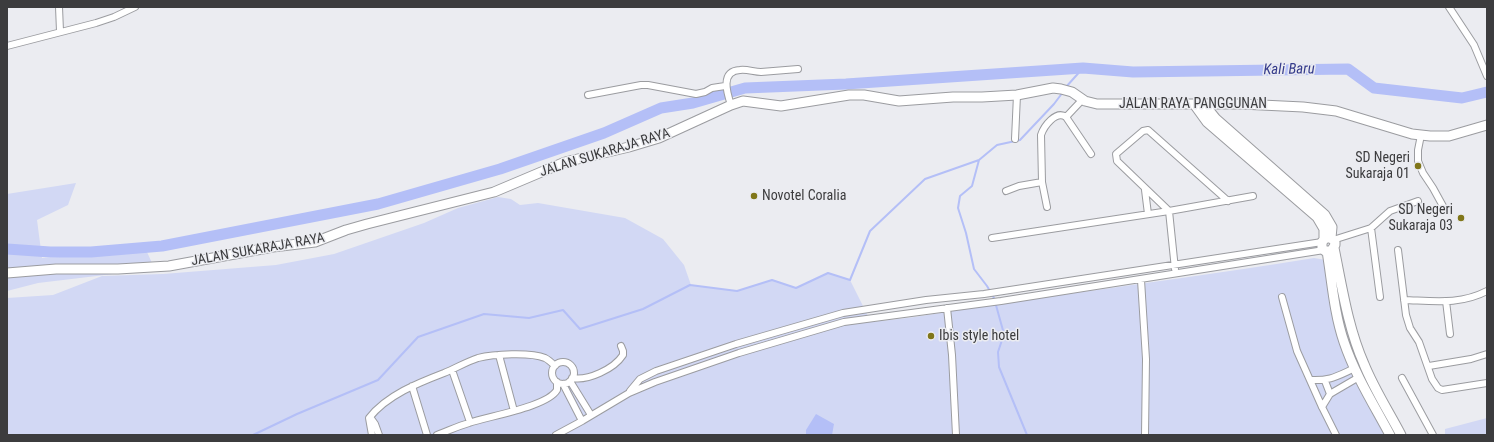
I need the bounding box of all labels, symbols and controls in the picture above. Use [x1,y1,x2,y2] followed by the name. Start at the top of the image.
[1263,61,1315,79] water label: Kali Baru
[1119,96,1267,112] street label: JALAN RAYA PANGGUNAN
[538,125,672,181] street label: JALAN SUKARAJA RAYA
[1345,150,1410,182] place label: SD Negeri Sukaraja 01
[1413,161,1423,171] marker: SD Negeri Sukaraja 01
[762,188,846,204] place label: Novotel Coralia
[749,191,759,201] marker: Novotel Coralia
[1388,202,1453,234] place label: SD Negeri Sukaraja 03
[1456,213,1466,223] marker: SD Negeri Sukaraja 03
[190,230,326,270] street label: JALAN SUKARAJA RAYA
[939,328,1019,344] place label: Ibis style hotel
[926,331,936,341] marker: Ibis style hotel

